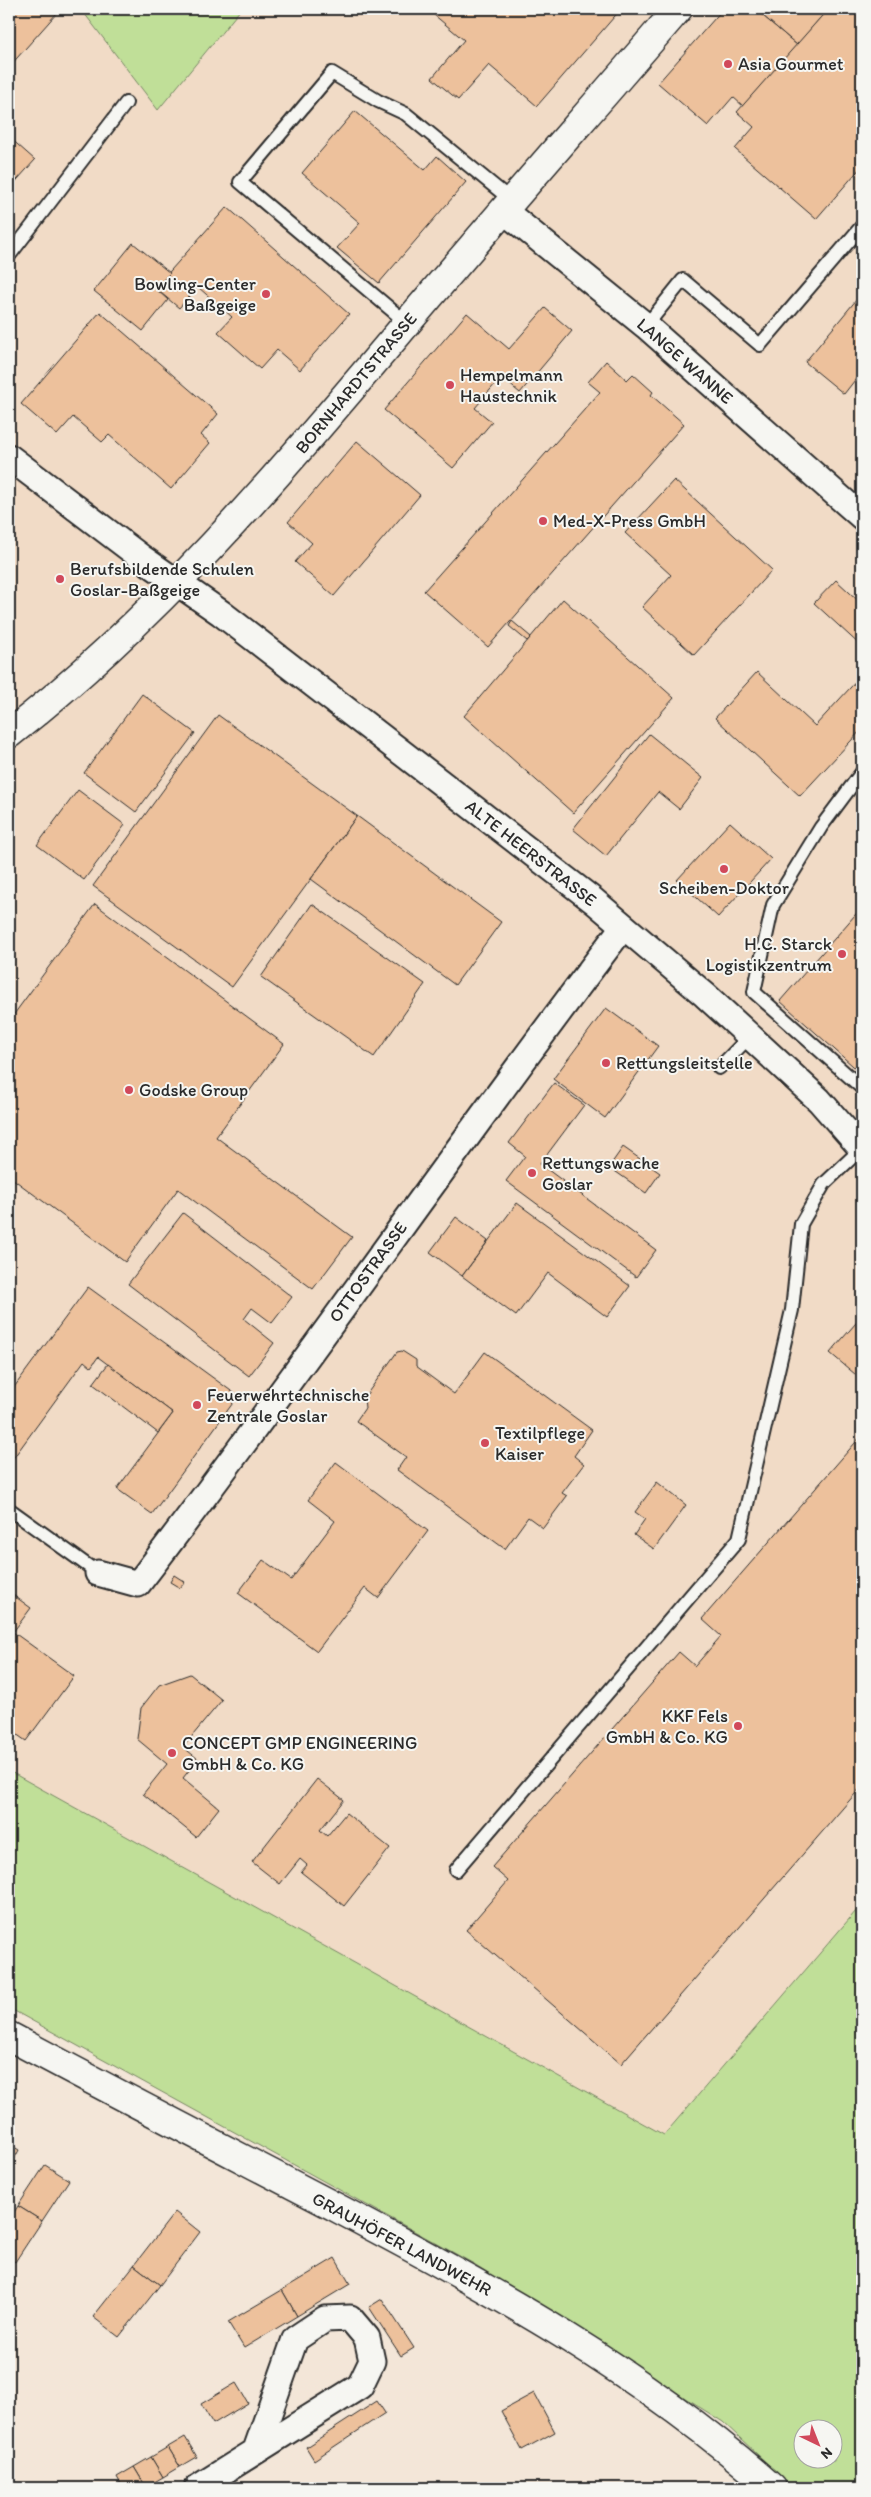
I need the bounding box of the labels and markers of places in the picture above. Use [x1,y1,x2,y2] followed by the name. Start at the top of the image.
[738,53,844,75] place label: Asia Gourmet
[722,58,734,70] marker: Asia Gourmet
[134,273,257,316] place label: Bowling-Center Baßgeige
[260,288,272,300] marker: Bowling-Center Baßgeige
[460,364,563,407] place label: Hempelmann Haustechnik
[444,379,456,391] marker: Hempelmann Haustechnik
[553,510,706,532] place label: Med-X-Press GmbH
[537,515,549,527] marker: Med-X-Press GmbH
[70,558,254,601] place label: Berufsbildende Schulen Goslar-Baßgeige
[54,573,66,585] marker: Berufsbildende Schulen Goslar-Baßgeige
[718,863,730,875] marker: Scheiben-Doktor
[659,877,790,899] place label: Scheiben-Doktor
[706,933,833,976] place label: H.C. Starck Logistikzentrum
[836,948,848,960] marker: H.C. Starck Logistikzentrum
[616,1052,753,1074] place label: Rettungsleitstelle
[600,1057,612,1069] marker: Rettungsleitstelle
[139,1079,248,1101] place label: Godske Group
[123,1084,135,1096] marker: Godske Group
[542,1152,659,1195] place label: Rettungswache Goslar
[526,1167,538,1179] marker: Rettungswache Goslar
[207,1384,369,1427] place label: Feuerwehrtechnische Zentrale Goslar
[191,1399,203,1411] marker: Feuerwehrtechnische Zentrale Goslar
[495,1422,585,1465] place label: Textilpflege Kaiser
[479,1437,491,1449] marker: Textilpflege Kaiser
[606,1705,728,1748] place label: KKF Fels GmbH & Co. KG
[732,1720,744,1732] marker: KKF Fels GmbH & Co. KG
[182,1732,417,1775] place label: CONCEPT GMP ENGINEERING GmbH & Co. KG
[166,1747,178,1759] marker: CONCEPT GMP ENGINEERING GmbH & Co. KG

